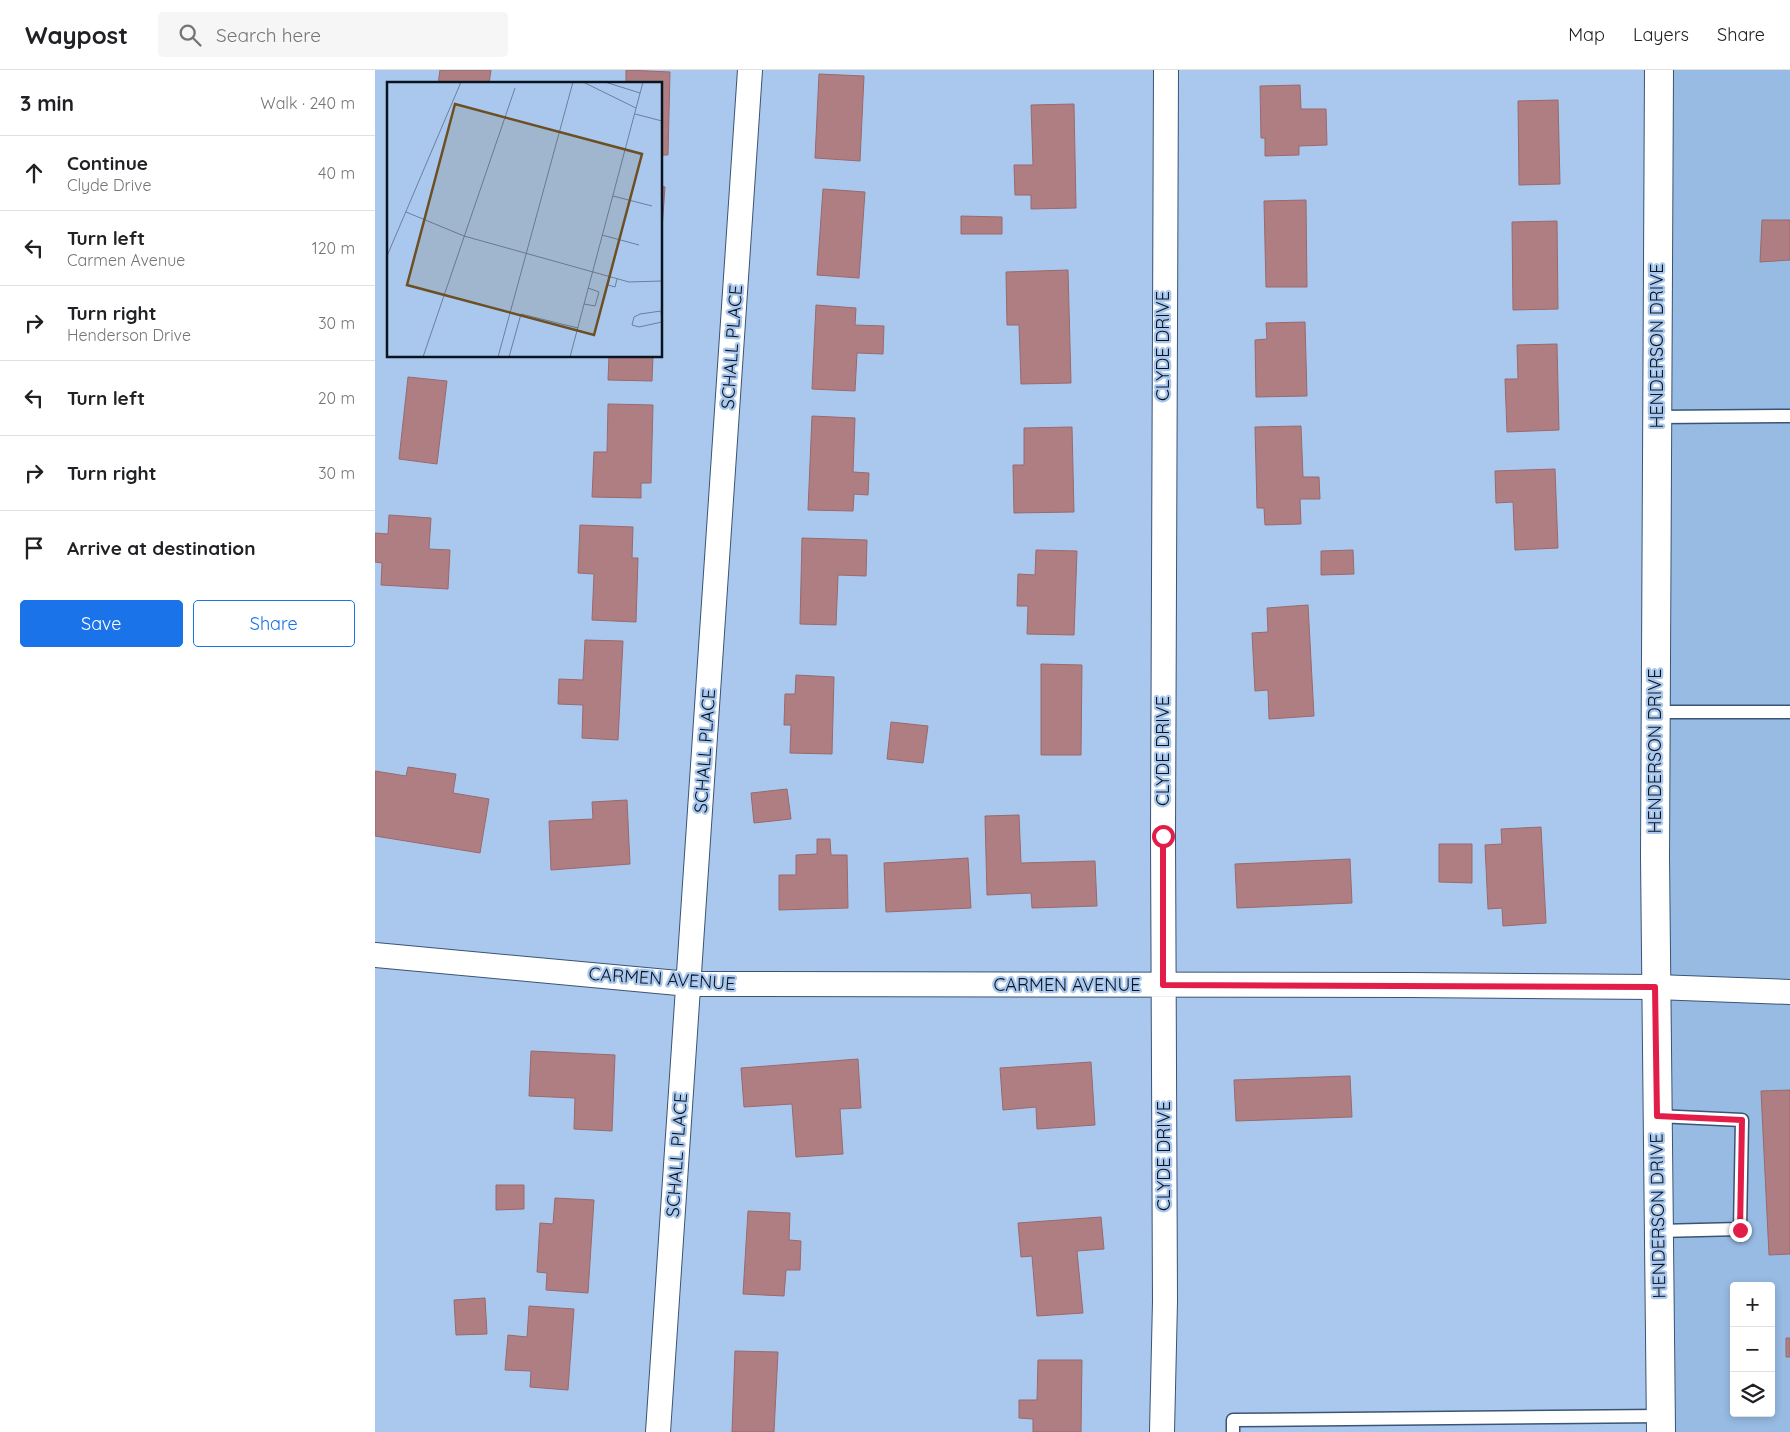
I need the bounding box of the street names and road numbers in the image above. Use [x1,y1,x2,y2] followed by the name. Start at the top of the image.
[1645,263,1668,429] street label: HENDERSON DRIVE
[716,284,747,410] street label: SCHALL PLACE
[1151,291,1174,401] street label: CLYDE DRIVE
[1643,668,1666,834] street label: HENDERSON DRIVE
[689,688,720,814] street label: SCHALL PLACE
[1151,696,1174,806] street label: CLYDE DRIVE
[588,962,736,995] street label: CARMEN AVENUE
[994,973,1140,996] street label: CARMEN AVENUE
[661,1092,692,1218] street label: SCHALL PLACE
[1152,1101,1175,1211] street label: CLYDE DRIVE
[1645,1133,1670,1299] street label: HENDERSON DRIVE

